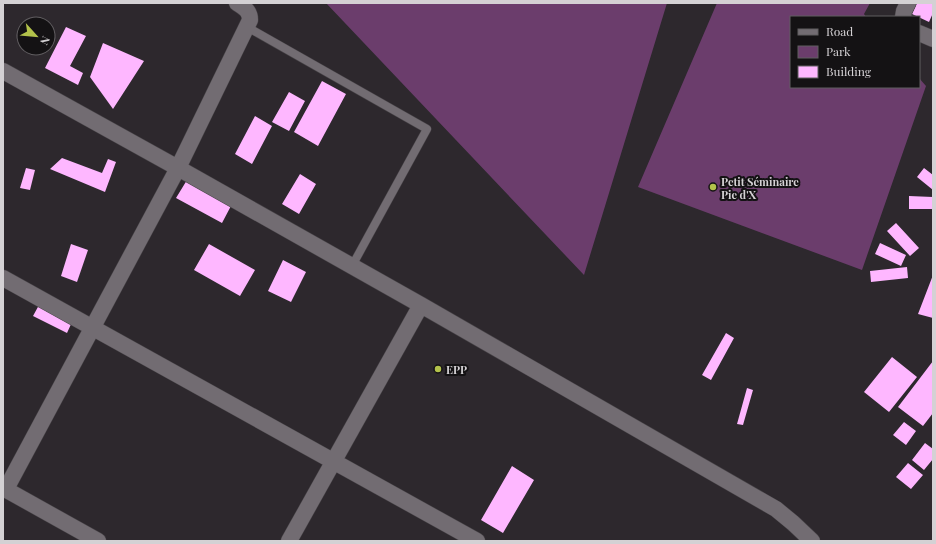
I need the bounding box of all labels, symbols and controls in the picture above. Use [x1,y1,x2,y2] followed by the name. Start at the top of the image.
[16,16,56,56] north arrow
[790,16,920,88] legend
[826,23,853,39] text: Road
[37,34,54,48] text: N
[826,43,851,59] text: Park
[826,63,872,79] text: Building
[721,174,799,202] place label: Petit Séminaire Pie d'X
[708,182,718,192] marker: Petit Séminaire Pie d'X
[446,362,467,377] place label: EPP
[433,364,443,374] marker: EPP

